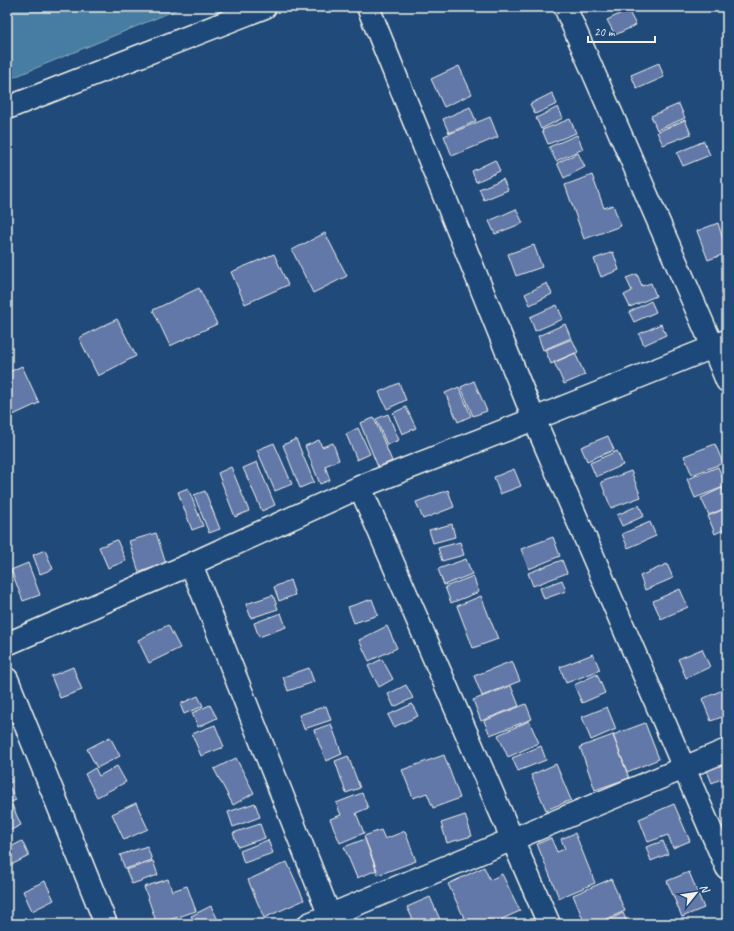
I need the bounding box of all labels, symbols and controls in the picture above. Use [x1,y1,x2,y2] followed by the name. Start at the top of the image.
[588,18,655,44] scale bar
[594,24,616,40] text: 20 m
[676,873,716,913] north arrow
[697,882,714,896] text: N

